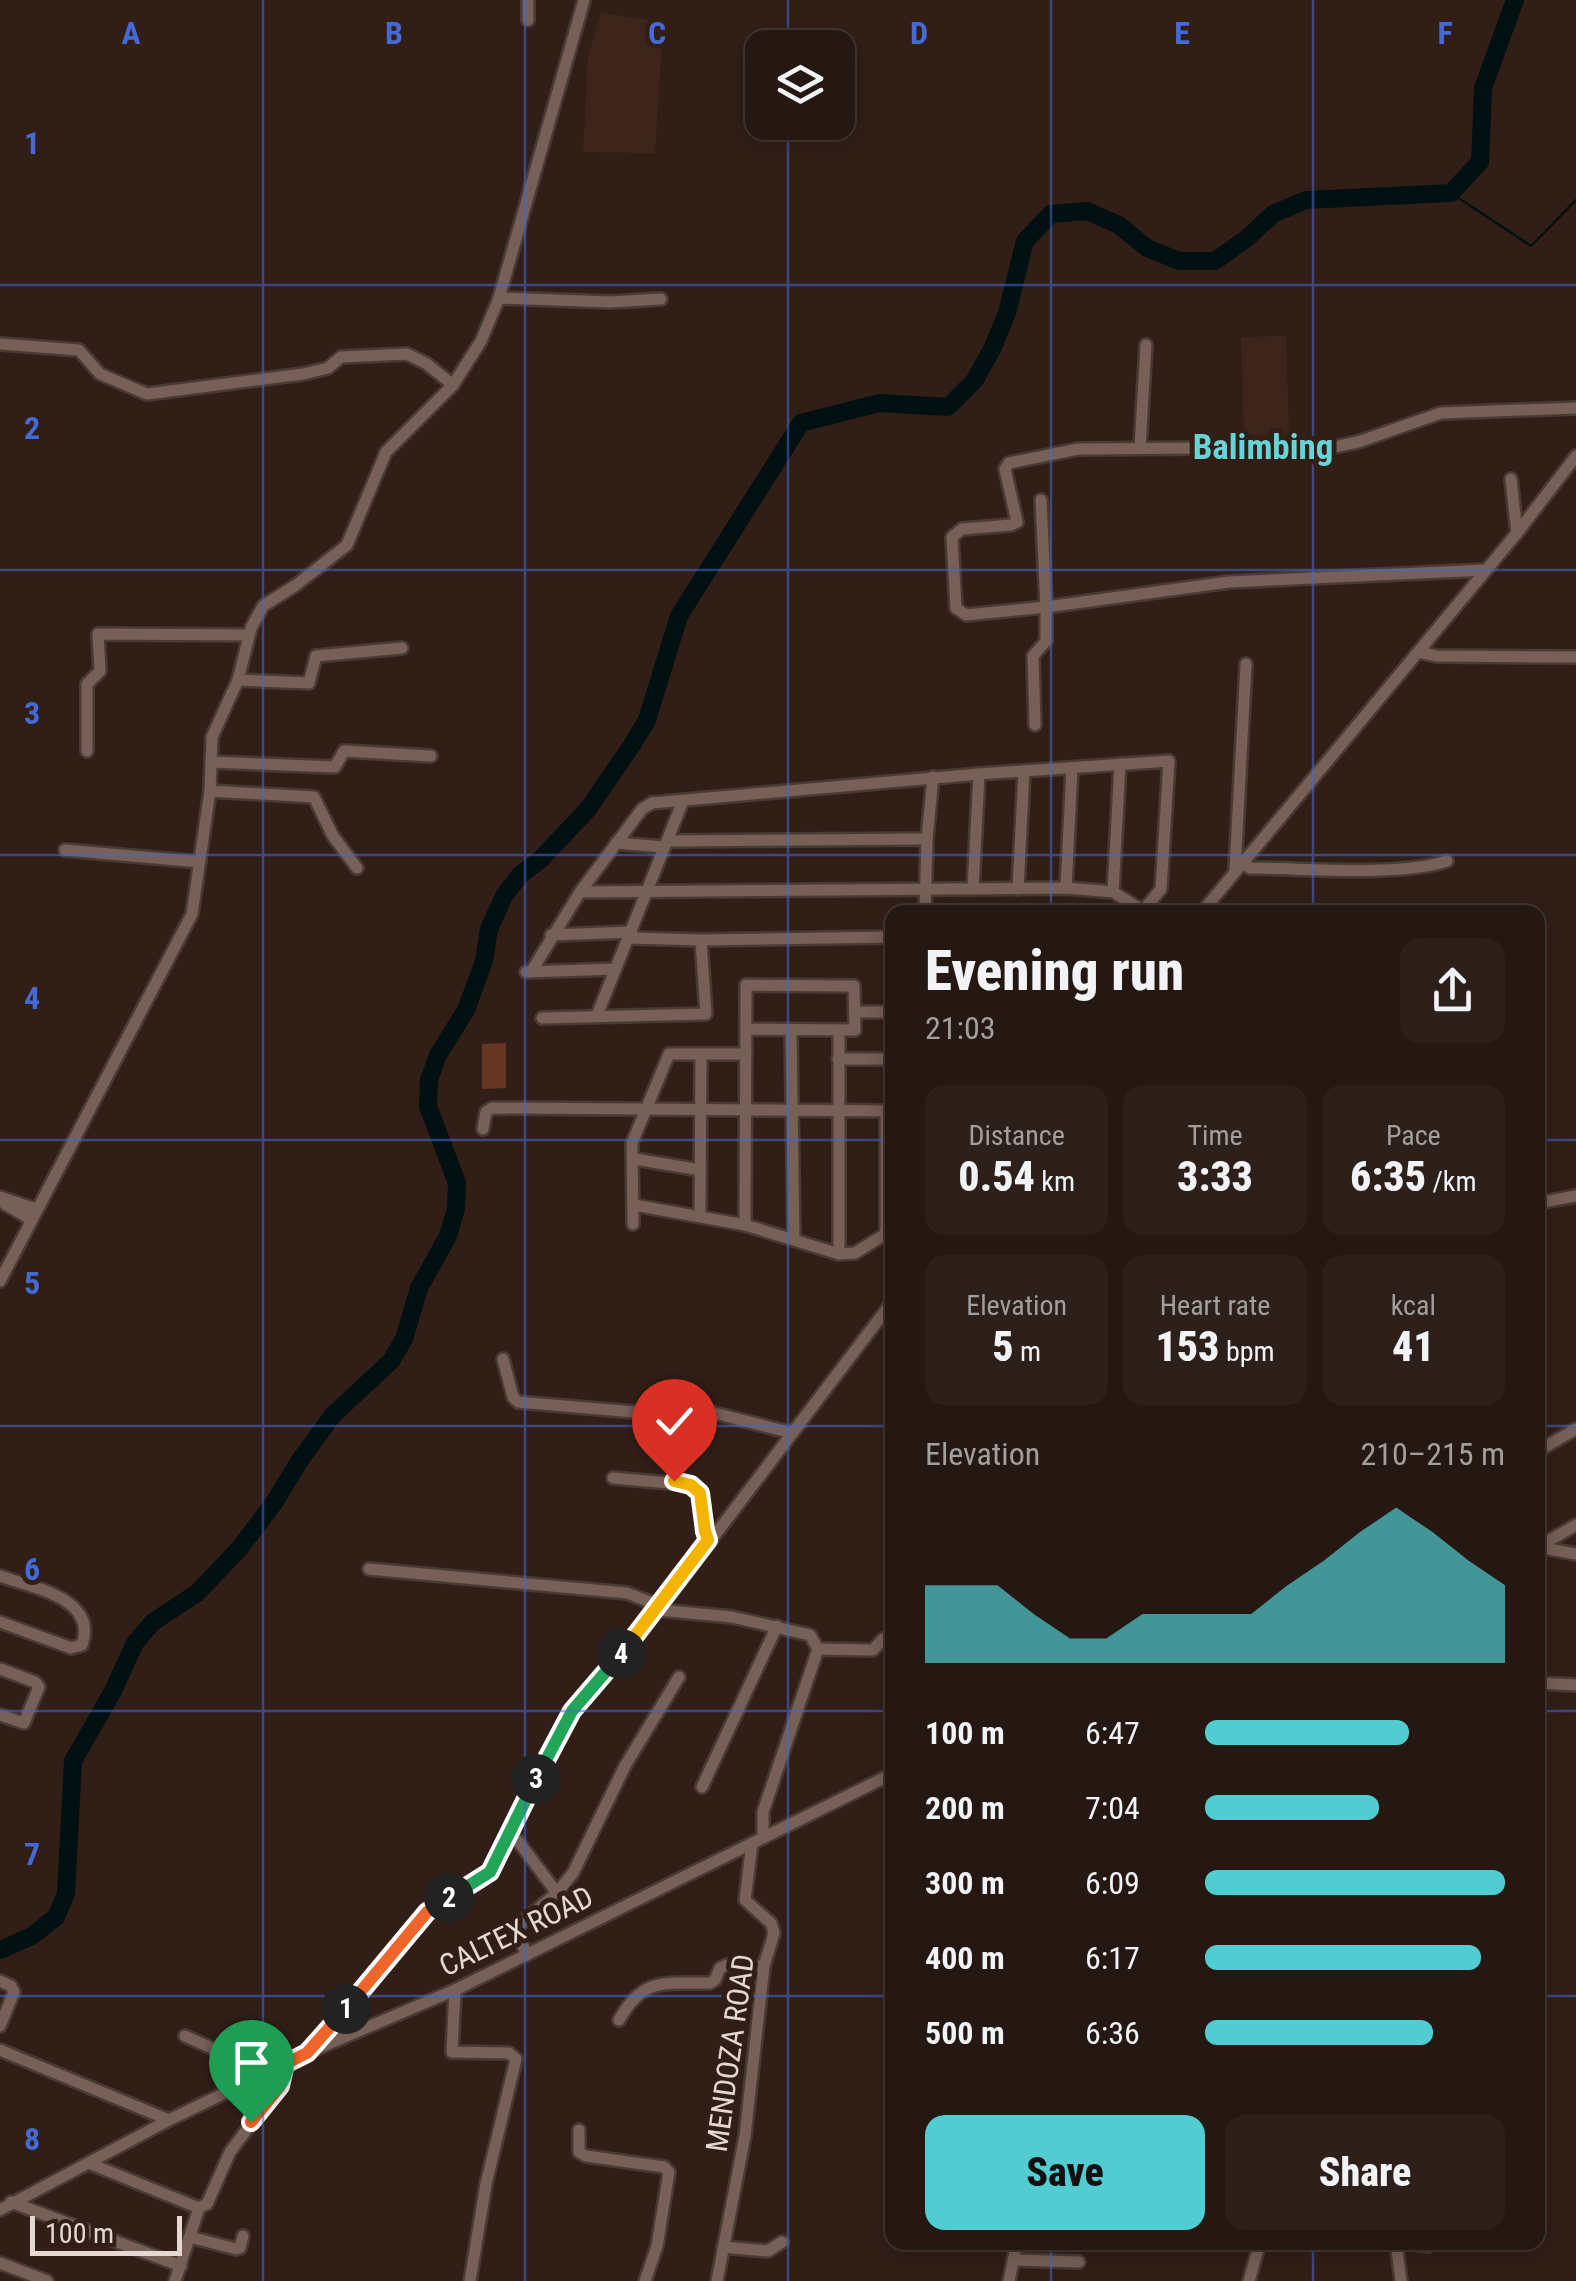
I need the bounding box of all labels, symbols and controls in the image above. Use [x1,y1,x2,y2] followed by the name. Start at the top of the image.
[121,14,141,52] text: A
[385,14,403,52] text: B
[648,14,666,52] text: C
[910,14,928,52] text: D
[1174,14,1190,52] text: E
[1437,14,1453,52] text: F
[745,30,855,140] map controls
[745,30,855,140] button: layers
[24,124,40,162] text: 1
[24,409,40,447] text: 2
[1193,427,1333,468] district label: Balimbing
[24,694,40,732] text: 3
[1400,938,1505,1043] button: share
[925,939,1184,1003] text: Evening run
[24,979,40,1017] text: 4
[925,1009,996,1047] text: 21:03
[968,1119,1065,1152] text: Distance
[1187,1119,1243,1152] text: Time
[1386,1119,1441,1152] text: Pace
[958,1152,1035,1201] text: 0.54
[1177,1152,1253,1201] text: 3:33
[1350,1152,1426,1201] text: 6:35
[1035,1165,1075,1198] text: km
[1426,1165,1477,1198] text: /km
[24,1264,40,1302] text: 5
[966,1289,1067,1322] text: Elevation
[1160,1289,1270,1322] text: Heart rate
[1391,1289,1436,1322] text: kcal
[992,1322,1014,1371] text: 5
[1155,1322,1219,1371] text: 153
[1392,1322,1435,1371] text: 41
[1014,1335,1041,1368] text: m
[1219,1335,1275,1368] text: bpm
[632,1379,717,1482] pin
[647,1394,702,1449] icon: check
[925,1435,1040,1473] text: Elevation
[1360,1435,1505,1473] text: 210–215 m
[24,1550,40,1588] text: 6
[596,1629,646,1679] pin: 4
[614,1637,628,1670] text: 4
[925,1714,1005,1752] text: 100 m
[1085,1714,1140,1752] text: 6:47
[511,1754,561,1804] pin: 3
[529,1762,543,1795] text: 3
[925,1789,1005,1827] text: 200 m
[1085,1789,1140,1827] text: 7:04
[24,1835,40,1873] text: 7
[925,1864,1005,1902] text: 300 m
[1085,1864,1140,1902] text: 6:09
[424,1873,474,1923] pin: 2
[433,1879,599,1983] street label: CALTEX ROAD
[442,1881,456,1914] text: 2
[925,1939,1005,1977] text: 400 m
[1085,1939,1140,1977] text: 6:17
[699,1952,761,2154] street label: MENDOZA ROAD
[321,1984,371,2034] pin: 1
[339,1992,353,2025] text: 1
[925,2014,1005,2052] text: 500 m
[1085,2014,1140,2052] text: 6:36
[209,2020,294,2123] pin
[224,2035,279,2090] icon: arrive
[925,2115,1205,2230] button: Save
[1225,2115,1505,2230] button: Share
[24,2120,40,2158] text: 8
[30,2211,182,2256] scale bar
[45,2217,114,2250] text: 100 m

